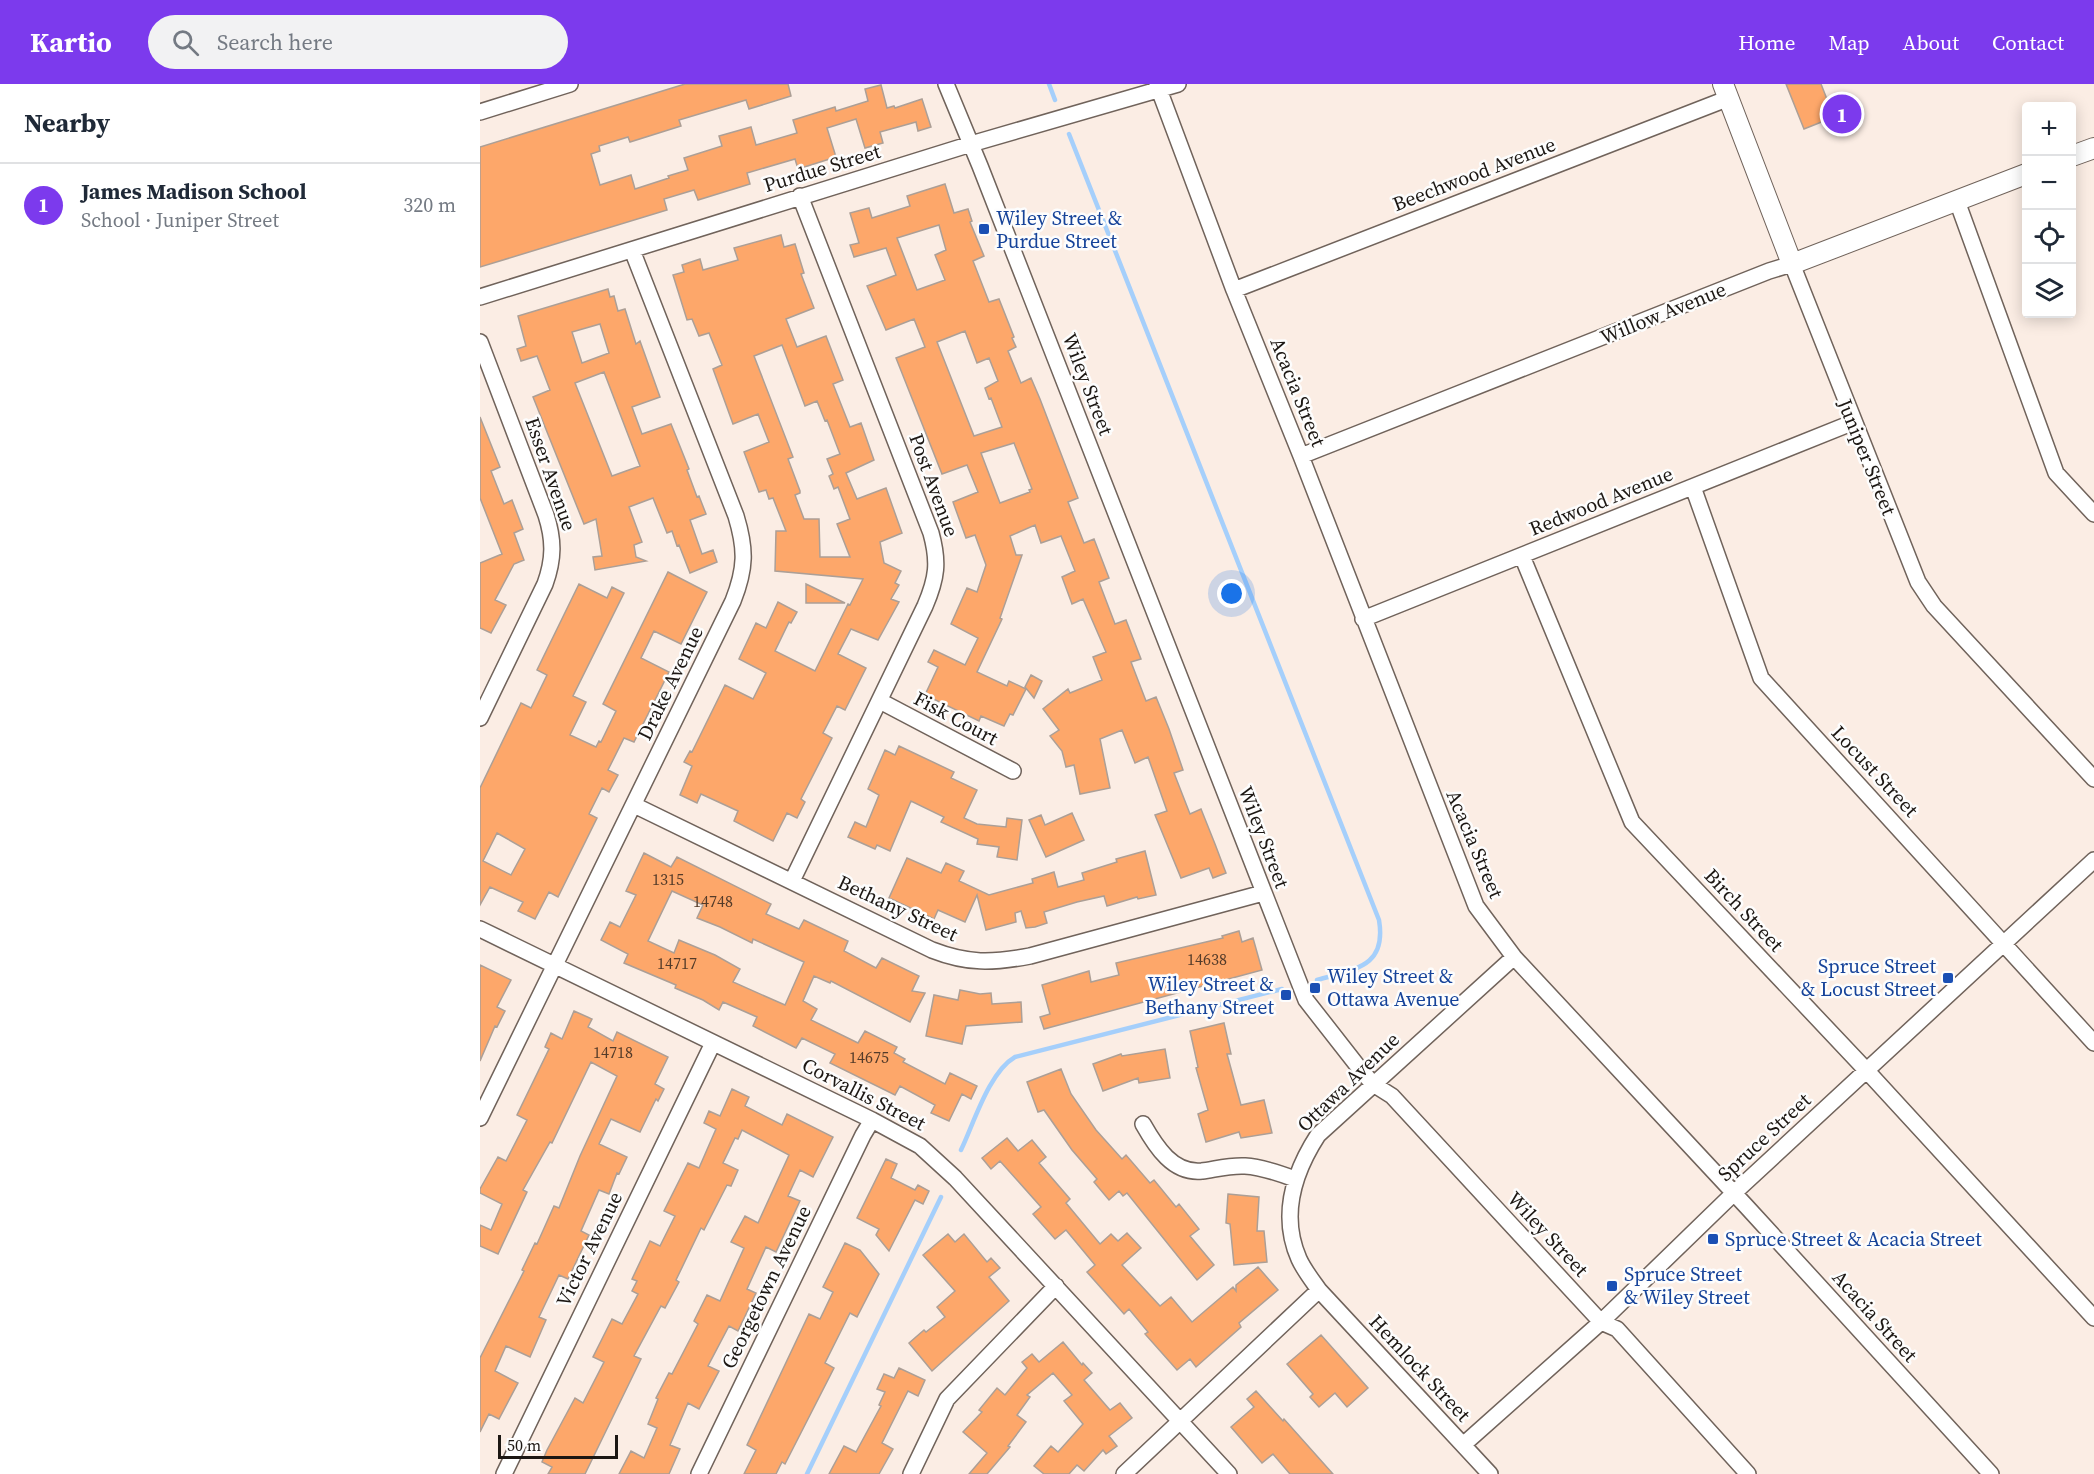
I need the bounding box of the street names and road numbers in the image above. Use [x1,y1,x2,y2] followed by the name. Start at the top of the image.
[1388,130,1560,218] street label: Beechwood Avenue
[760,137,884,199] street label: Purdue Street
[1596,275,1730,351] street label: Willow Avenue
[1056,329,1120,440] street label: Wiley Street
[1263,333,1333,451] street label: Acacia Street
[1831,394,1903,520] street label: Juniper Street
[518,413,584,535] street label: Esser Avenue
[902,430,966,540] street label: Post Avenue
[1525,459,1677,543] street label: Redwood Avenue
[630,621,710,745] street label: Drake Avenue
[909,684,1004,752] street label: Fisk Court
[1825,719,1925,823] street label: Locust Street
[1232,782,1296,893] street label: Wiley Street
[1440,786,1511,903] street label: Acacia Street
[1698,862,1790,958] street label: Birch Street
[833,868,963,948] street label: Bethany Street
[1291,1026,1405,1138] street label: Ottawa Avenue
[797,1051,931,1137] street label: Corvallis Street
[1711,1086,1817,1187] street label: Spruce Street
[1501,1185,1595,1283] street label: Wiley Street
[549,1187,629,1311] street label: Victor Avenue
[714,1201,818,1373] street label: Georgetown Avenue
[1826,1264,1924,1368] street label: Acacia Street
[1363,1308,1477,1428] street label: Hemlock Street

